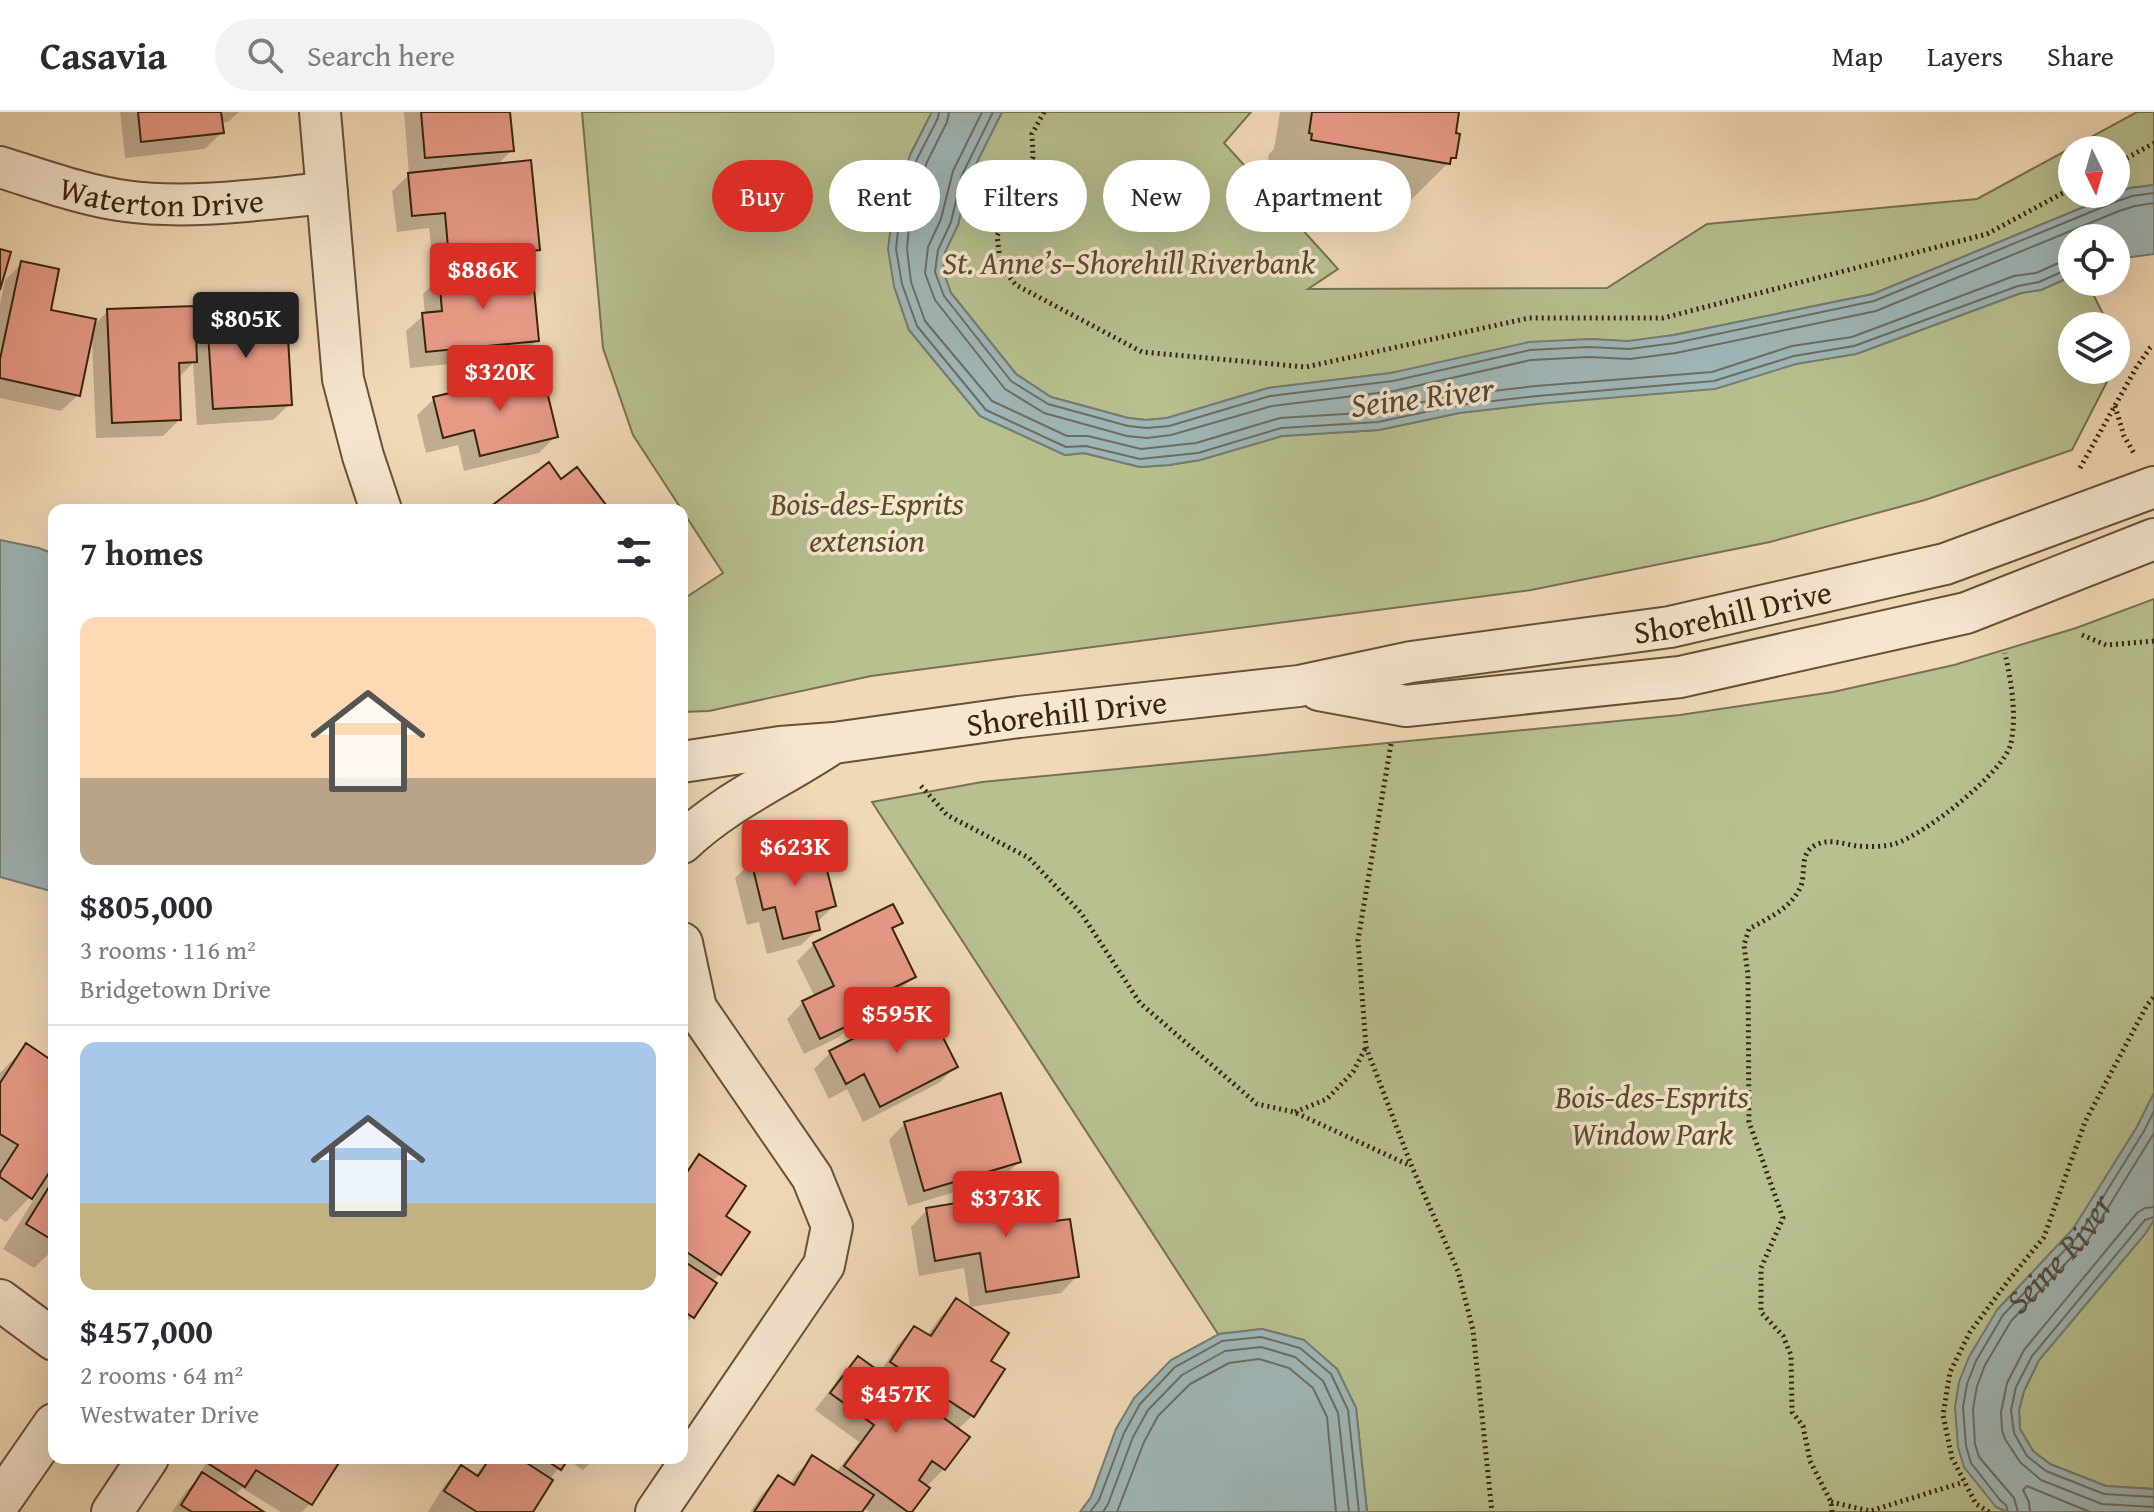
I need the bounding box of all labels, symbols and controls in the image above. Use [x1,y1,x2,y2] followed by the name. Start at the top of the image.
[215,19,775,91] search box
[40,27,167,83] text: Casavia
[243,33,287,77] icon: search
[307,33,455,77] text: Search here
[1832,35,1883,76] text: Map
[1927,35,2003,76] text: Layers
[2047,35,2114,76] text: Share
[2058,136,2130,208] north arrow
[2058,136,2130,384] map controls
[712,160,813,232] chip: Buy
[829,160,940,232] chip: Rent
[956,160,1087,232] chip: Filters
[1103,160,1210,232] chip: New
[1226,160,1411,232] chip: Apartment
[54,164,266,228] street label: Waterton Drive
[2058,224,2130,296] button: locate
[943,239,1316,286] park label: St. Anne’s–Shorehill Riverbank
[427,243,539,311] pin: $886K
[448,249,518,288] text: $886K
[190,292,302,360] pin: $805K
[211,298,281,337] text: $805K
[2058,312,2130,384] button: layers
[444,345,556,413] pin: $320K
[465,351,535,390] text: $320K
[1348,363,1498,429] water label: Seine River
[769,480,964,564] park label: Bois-des-Esprits extension
[80,528,204,577] text: 7 homes
[612,530,656,574] icon: filters
[1631,567,1836,655] street label: Shorehill Drive
[296,669,440,813] icon: home
[963,677,1169,748] street label: Shorehill Drive
[739,820,851,888] pin: $623K
[760,826,830,865] text: $623K
[80,881,213,930] text: $805,000
[80,930,256,969] text: 3 rooms · 116 m²
[80,969,271,1008] text: Bridgetown Drive
[841,987,953,1055] pin: $595K
[862,993,932,1032] text: $595K
[1554,1073,1749,1157] park label: Bois-des-Esprits Window Park
[296,1094,440,1238] icon: home
[950,1171,1062,1239] pin: $373K
[971,1177,1041,1216] text: $373K
[1993,1183,2125,1323] water label: Seine River
[80,1306,213,1355] text: $457,000
[80,1355,243,1394] text: 2 rooms · 64 m²
[840,1367,952,1435] pin: $457K
[861,1373,931,1412] text: $457K
[80,1394,259,1433] text: Westwater Drive

